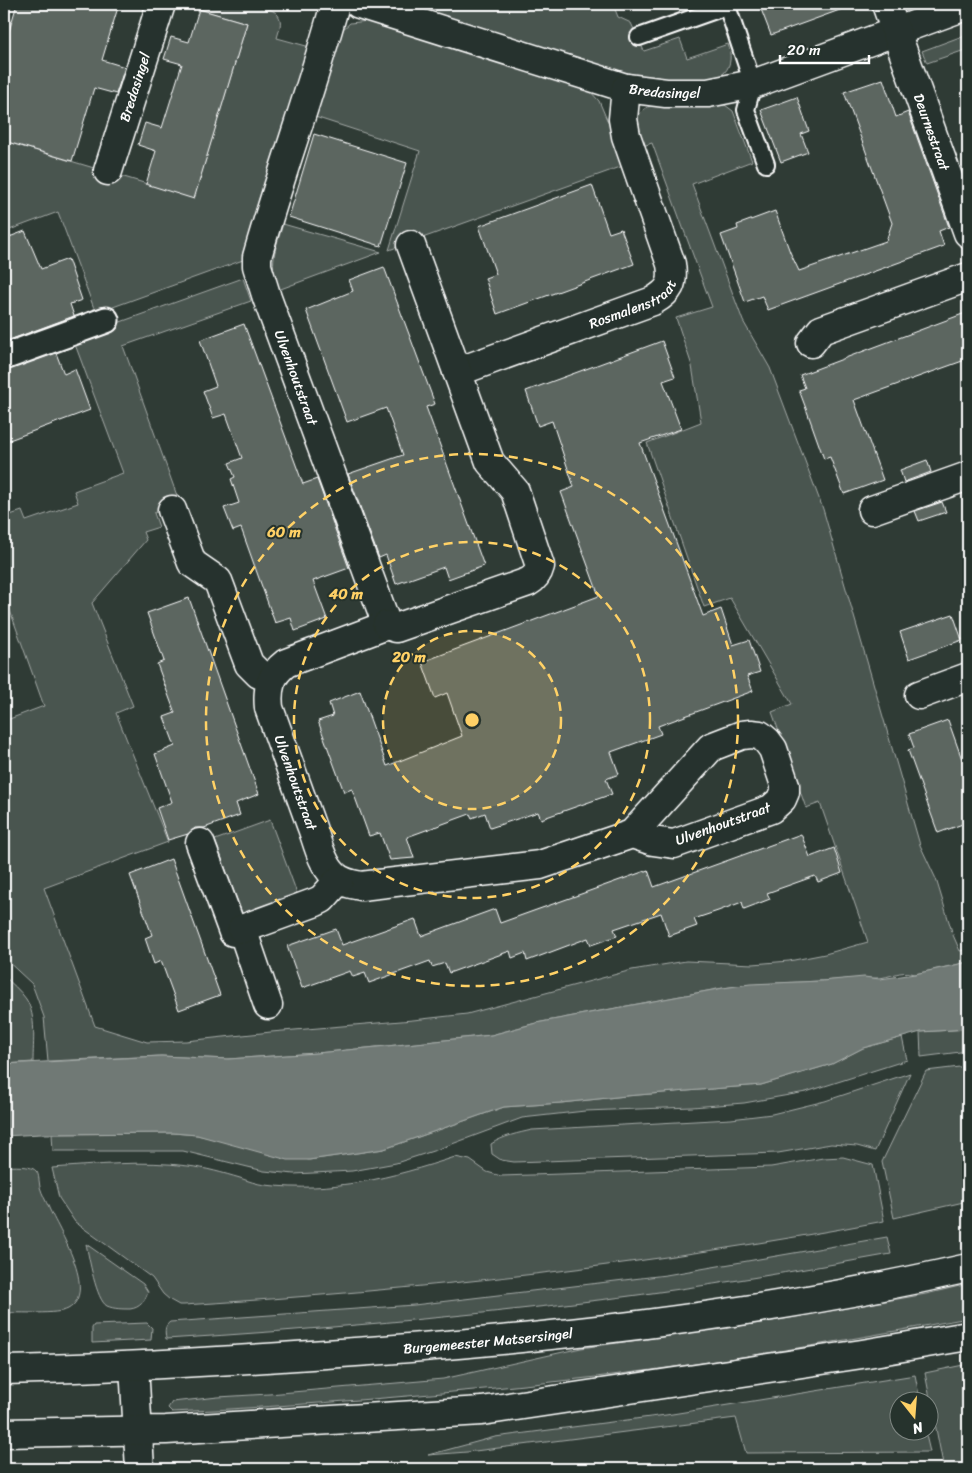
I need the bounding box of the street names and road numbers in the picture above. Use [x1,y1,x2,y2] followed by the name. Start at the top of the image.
[112,48,158,125] street label: Bredasingel
[628,76,702,106] street label: Bredasingel
[907,90,958,175] street label: Deurnestraat
[585,277,684,336] street label: Rosmalenstraat
[267,326,326,430] street label: Ulvenhoutstraat
[267,731,325,835] street label: Ulvenhoutstraat
[672,795,776,853] street label: Ulvenhoutstraat
[402,1320,575,1361] street label: Burgemeester Matsersingel

